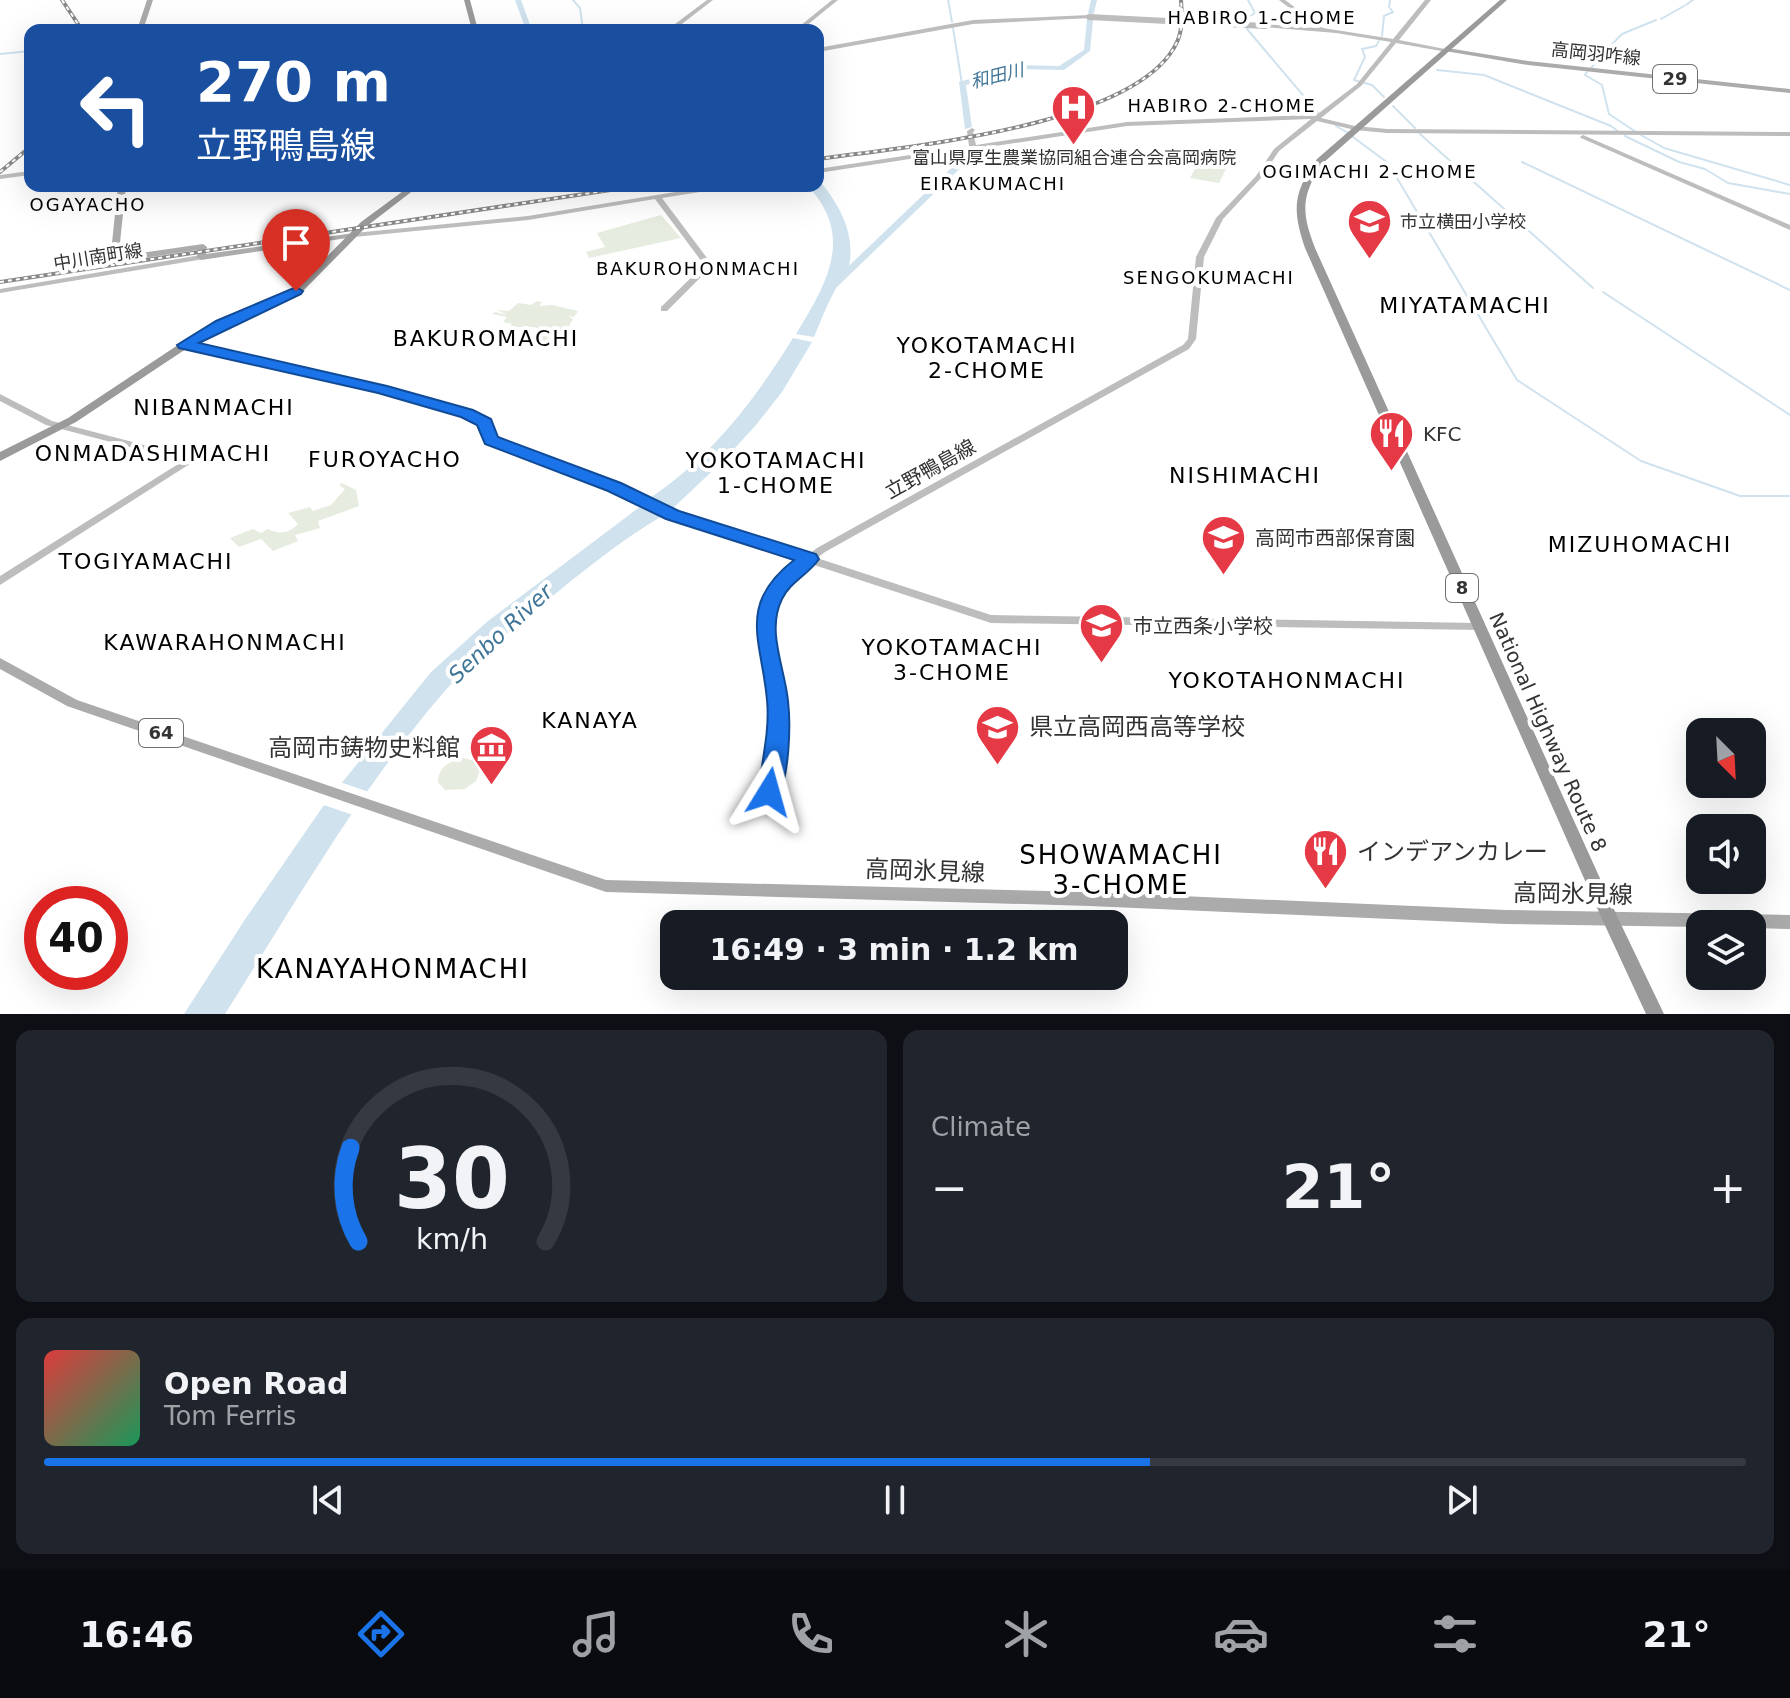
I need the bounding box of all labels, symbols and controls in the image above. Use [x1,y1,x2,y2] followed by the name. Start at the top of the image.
[1167,7,1357,28] district label: HABIRO 1-CHOME
[1550,38,1642,69] street label: 高岡羽咋線
[196,49,391,114] text: 270 m
[64,56,168,160] icon: left
[968,58,1028,92] water label: 和田川
[1653,65,1697,93] road number: 29
[1050,84,1098,147] hospital icon: 富山県厚生農業協同組合連合会高岡病院
[1127,95,1317,116] district label: HABIRO 2-CHOME
[196,125,376,166] text: 立野鴨島線
[912,147,1236,168] place label: 富山県厚生農業協同組合連合会高岡病院
[1262,161,1478,182] district label: OGIMACHI 2-CHOME
[920,173,1066,194] district label: EIRAKUMACHI
[30,194,146,215] district label: OGAYACHO
[1345,198,1393,261] school or university icon: 市立横田小学校
[262,209,330,291] pin
[1400,211,1526,232] place label: 市立横田小学校
[274,221,318,265] icon: arrive
[52,239,144,274] street label: 中川南町線
[596,258,800,279] district label: BAKUROHONMACHI
[1123,267,1295,288] district label: SENGOKUMACHI
[1379,293,1551,318] district label: MIYATAMACHI
[393,326,579,351] district label: BAKUROMACHI
[896,333,1077,383] district label: YOKOTAMACHI 2-CHOME
[133,395,295,420] district label: NIBANMACHI
[1368,410,1416,473] restaurant icon: KFC
[1423,422,1462,446] place label: KFC
[880,434,980,504] street label: 立野鴨島線
[35,441,271,466] district label: ONMADASHIMACHI
[308,447,462,472] district label: FUROYACHO
[685,448,866,498] district label: YOKOTAMACHI 1-CHOME
[1169,463,1321,488] district label: NISHIMACHI
[1200,514,1248,577] school or university icon: 高岡市西部保育園
[1255,526,1415,550] place label: 高岡市西部保育園
[1548,532,1732,557] district label: MIZUHOMACHI
[57,549,234,574] district label: TOGIYAMACHI
[1446,574,1478,602] road number: 8
[443,578,559,688] water label: Senbo River
[1078,602,1126,665] school or university icon: 市立西条小学校
[1484,609,1612,855] street label: National Highway Route 8
[1133,614,1273,638] place label: 市立西条小学校
[103,630,347,655] district label: KAWARAHONMACHI
[861,635,1042,685] district label: YOKOTAMACHI 3-CHOME
[1167,668,1406,693] district label: YOKOTAHONMACHI
[974,703,1022,766] school or university icon: 県立高岡西高等学校
[541,708,639,733] district label: KANAYA
[1029,713,1245,741] place label: 県立高岡西高等学校
[1686,718,1766,798] north arrow
[1686,718,1766,990] map controls
[139,719,183,747] road number: 64
[467,724,515,787] museum icon: 高岡市鋳物史料館
[268,734,460,762] place label: 高岡市鋳物史料館
[727,750,811,834] position arrow
[1686,814,1766,894] button: sound
[1302,828,1350,891] restaurant icon: インデアンカレー
[1357,838,1548,866] place label: インデアンカレー
[1019,840,1223,900] district label: SHOWAMACHI 3-CHOME
[865,855,985,887] street label: 高岡氷見線
[1513,879,1633,909] street label: 高岡氷見線
[24,886,128,990] speed limit sign: 40
[1686,910,1766,990] button: layers
[709,932,1079,967] text: 16:49 · 3 min · 1.2 km
[256,954,530,984] district label: KANAYAHONMACHI
[931,1112,1031,1142] text: Climate
[394,1131,509,1228] text: 30
[1282,1152,1395,1222] text: 21°
[931,1162,968,1213] text: −
[1709,1162,1746,1213] text: +
[415,1222,488,1256] text: km/h
[164,1366,349,1401] text: Open Road
[164,1401,296,1431] text: Tom Ferris
[306,1478,350,1522] icon: previous
[873,1478,917,1522] icon: pause
[1440,1478,1484,1522] icon: next
[353,1606,409,1662] icon: directions
[568,1606,624,1662] icon: music
[783,1606,839,1662] icon: phone
[998,1606,1054,1662] icon: climate
[1213,1606,1269,1662] icon: car
[1427,1606,1483,1662] icon: filters
[79,1614,194,1655] text: 16:46
[1642,1614,1711,1655] text: 21°

